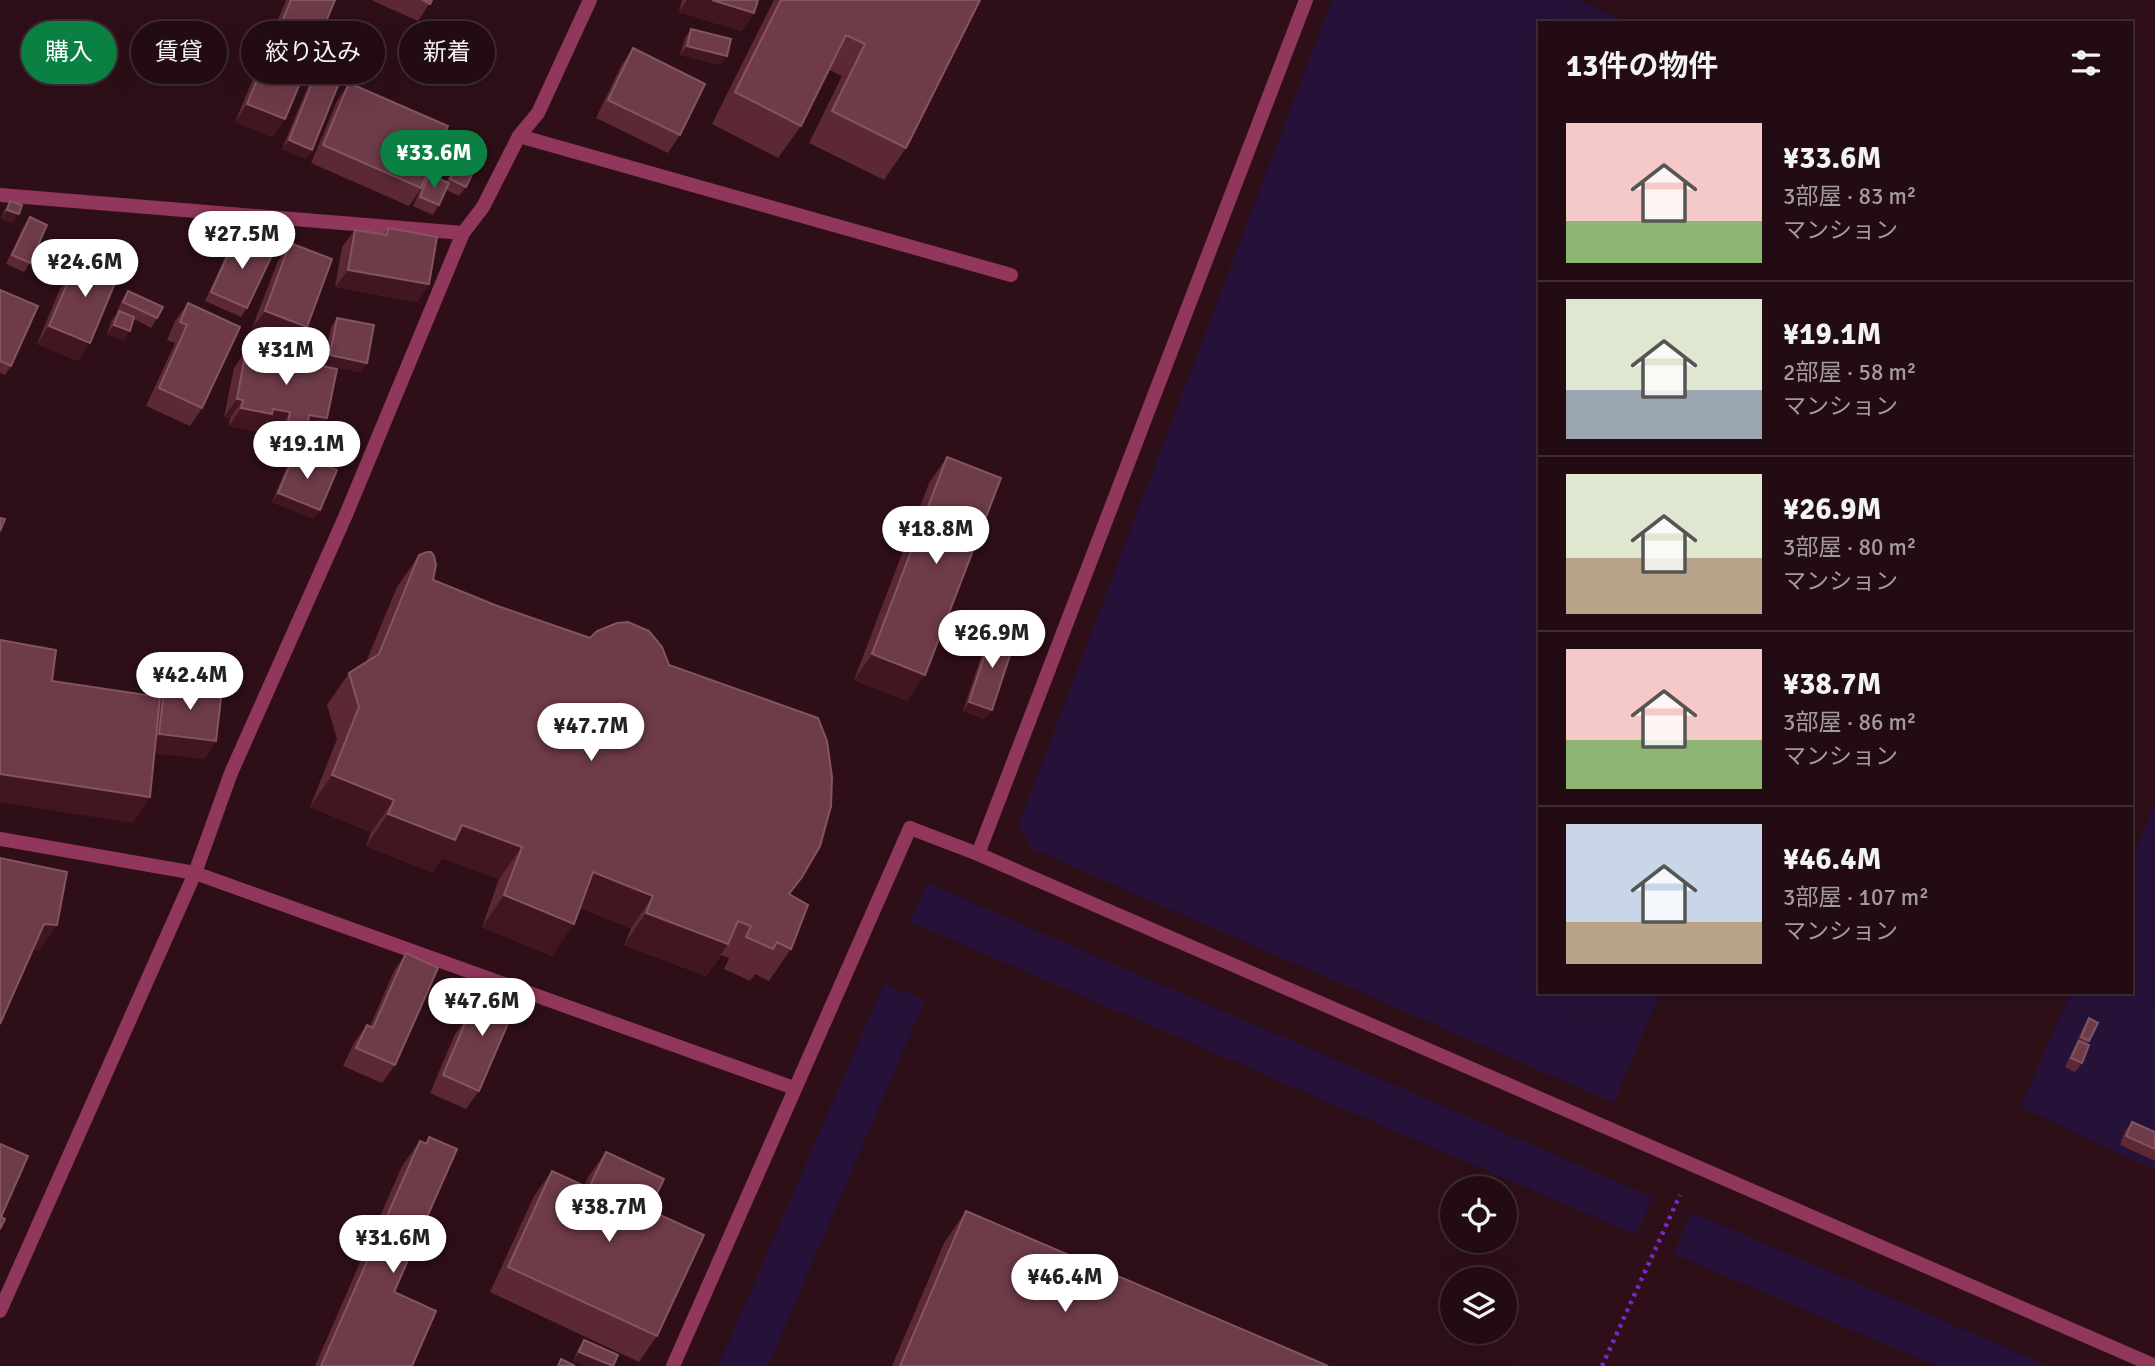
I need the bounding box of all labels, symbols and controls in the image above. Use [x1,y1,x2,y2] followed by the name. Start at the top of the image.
[21,21,117,84] chip: 購入
[131,21,227,84] chip: 賃貸
[241,21,385,84] chip: 絞り込み
[399,21,495,84] chip: 新着
[2067,44,2105,82] icon: filters
[1566,48,1718,85] text: 13件の物件
[377,130,491,190] pin: ¥33.6M
[396,138,472,167] text: ¥33.6M
[1783,140,1881,177] text: ¥33.6M
[1622,151,1706,235] icon: home
[1783,182,1916,211] text: 3部屋 · 83 m²
[185,212,299,271] pin: ¥27.5M
[1783,216,1898,245] text: マンション
[204,219,280,248] text: ¥27.5M
[28,240,142,299] pin: ¥24.6M
[47,247,123,276] text: ¥24.6M
[1783,316,1881,353] text: ¥19.1M
[1622,327,1706,411] icon: home
[245,328,327,387] pin: ¥31M
[258,335,314,364] text: ¥31M
[1783,358,1916,387] text: 2部屋 · 58 m²
[1783,392,1898,421] text: マンション
[250,421,364,481] pin: ¥19.1M
[269,429,345,458] text: ¥19.1M
[1783,491,1881,528] text: ¥26.9M
[1622,502,1706,586] icon: home
[879,506,993,566] pin: ¥18.8M
[898,514,974,543] text: ¥18.8M
[1783,533,1916,562] text: 3部屋 · 80 m²
[1783,567,1898,596] text: マンション
[935,610,1049,670] pin: ¥26.9M
[954,618,1030,647] text: ¥26.9M
[133,652,247,712] pin: ¥42.4M
[152,660,228,689] text: ¥42.4M
[1783,666,1881,703] text: ¥38.7M
[1622,677,1706,761] icon: home
[534,704,648,763] pin: ¥47.7M
[1783,708,1916,737] text: 3部屋 · 86 m²
[553,711,629,740] text: ¥47.7M
[1783,742,1898,771] text: マンション
[1783,841,1881,878] text: ¥46.4M
[1622,852,1706,936] icon: home
[1783,883,1929,912] text: 3部屋 · 107 m²
[1783,917,1898,946] text: マンション
[425,978,539,1038] pin: ¥47.6M
[444,986,520,1015] text: ¥47.6M
[1440,1176,1517,1344] map controls
[1440,1176,1517,1253] button: locate
[552,1184,666,1244] pin: ¥38.7M
[571,1192,647,1221] text: ¥38.7M
[336,1216,450,1275] pin: ¥31.6M
[355,1223,431,1252] text: ¥31.6M
[1008,1254,1122,1314] pin: ¥46.4M
[1027,1262,1103,1291] text: ¥46.4M
[1440,1267,1517,1344] button: layers

